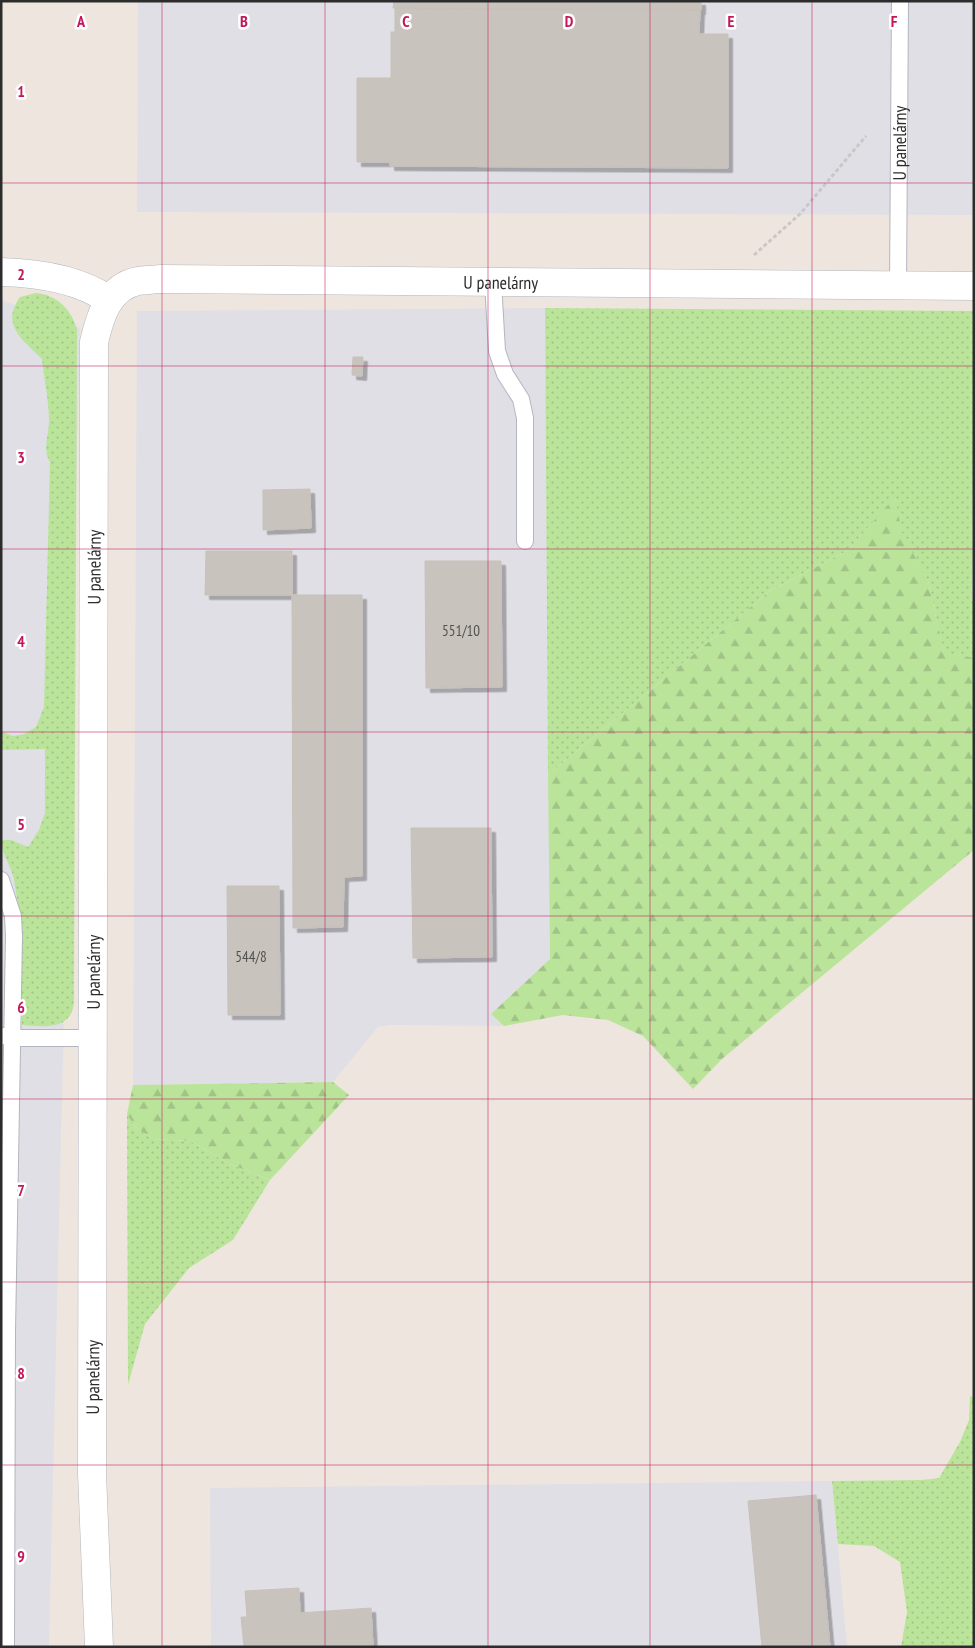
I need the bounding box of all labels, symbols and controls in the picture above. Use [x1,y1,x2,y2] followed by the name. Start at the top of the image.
[76,11,86,31] text: A
[240,11,248,31] text: B
[402,11,410,31] text: C
[565,11,574,31] text: D
[728,11,735,31] text: E
[891,11,898,31] text: F
[17,81,25,101] text: 1
[887,105,911,180] street label: U panelárny
[17,264,25,284] text: 2
[463,270,538,294] street label: U panelárny
[17,447,25,467] text: 3
[82,530,105,604] street label: U panelárny
[442,621,480,640] house number: 551/10
[17,631,25,651] text: 4
[17,814,25,834] text: 5
[81,935,104,1009] street label: U panelárny
[235,947,267,966] house number: 544/8
[17,997,25,1017] text: 6
[17,1180,25,1200] text: 7
[81,1340,104,1414] street label: U panelárny
[17,1363,25,1383] text: 8
[17,1546,25,1566] text: 9

